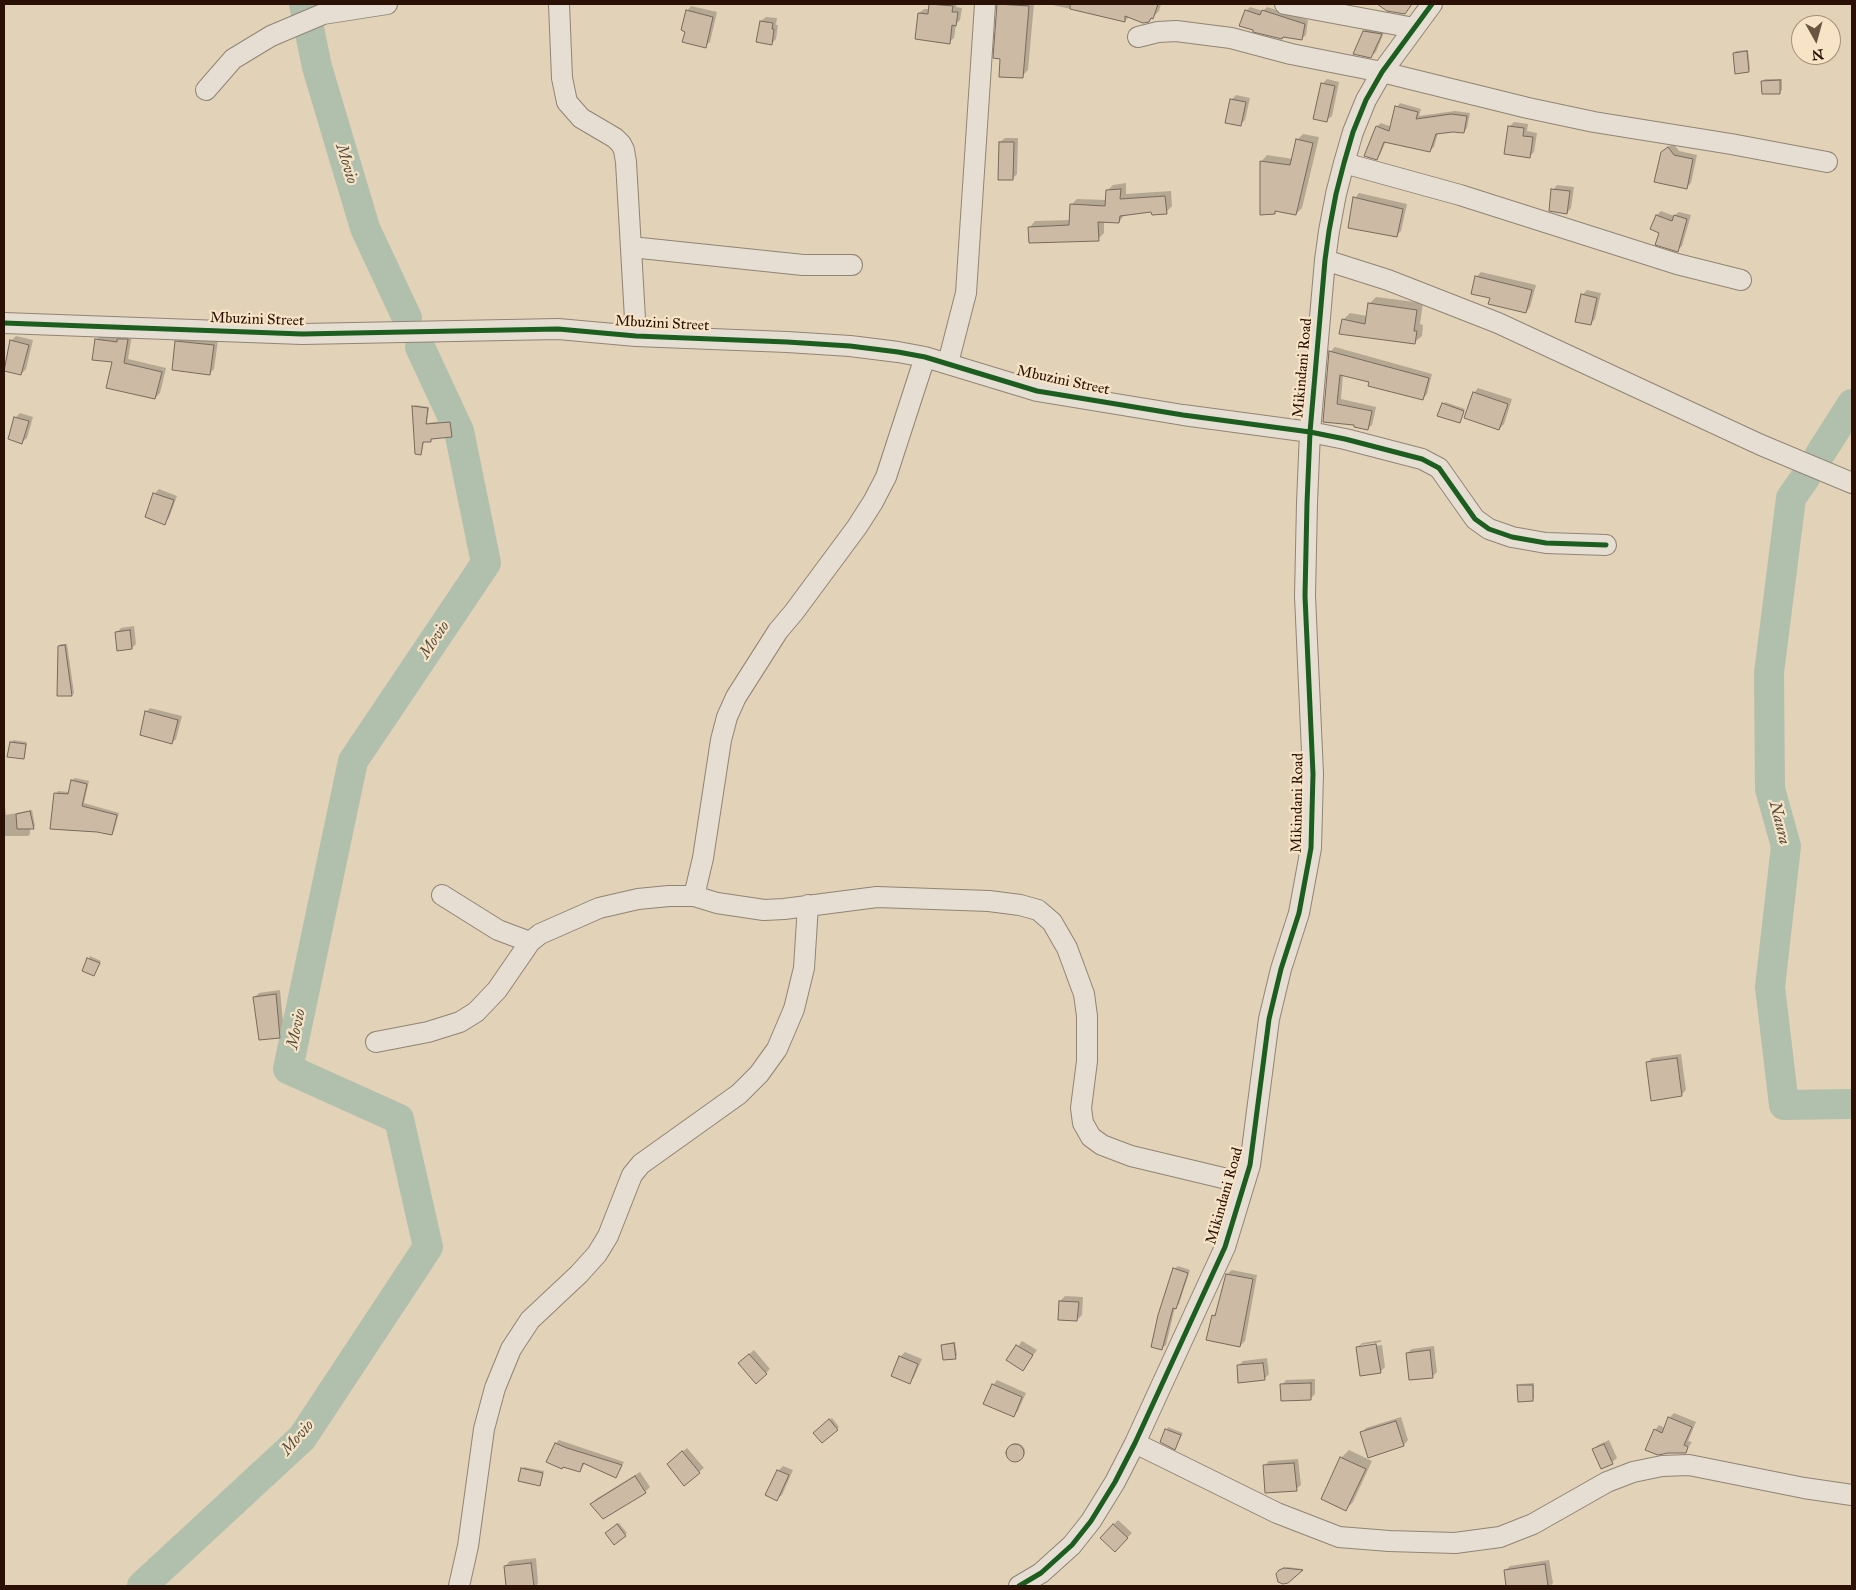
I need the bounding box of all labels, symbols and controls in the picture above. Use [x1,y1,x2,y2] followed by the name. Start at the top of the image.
[1791,15,1841,65] north arrow
[1811,45,1825,64] text: N
[331,142,361,186] water label: Movio
[209,309,305,331] street label: Mbuzini Street
[614,313,710,335] street label: Mbuzini Street
[1290,317,1316,419] street label: Mikindani Road
[1015,362,1111,400] street label: Mbuzini Street
[416,618,454,662] water label: Movio
[1288,753,1308,853] street label: Mikindani Road
[1764,799,1794,847] water label: Naura
[283,1007,311,1051] water label: Movio
[1203,1145,1247,1247] street label: Mikindani Road
[277,1416,319,1460] water label: Movio

